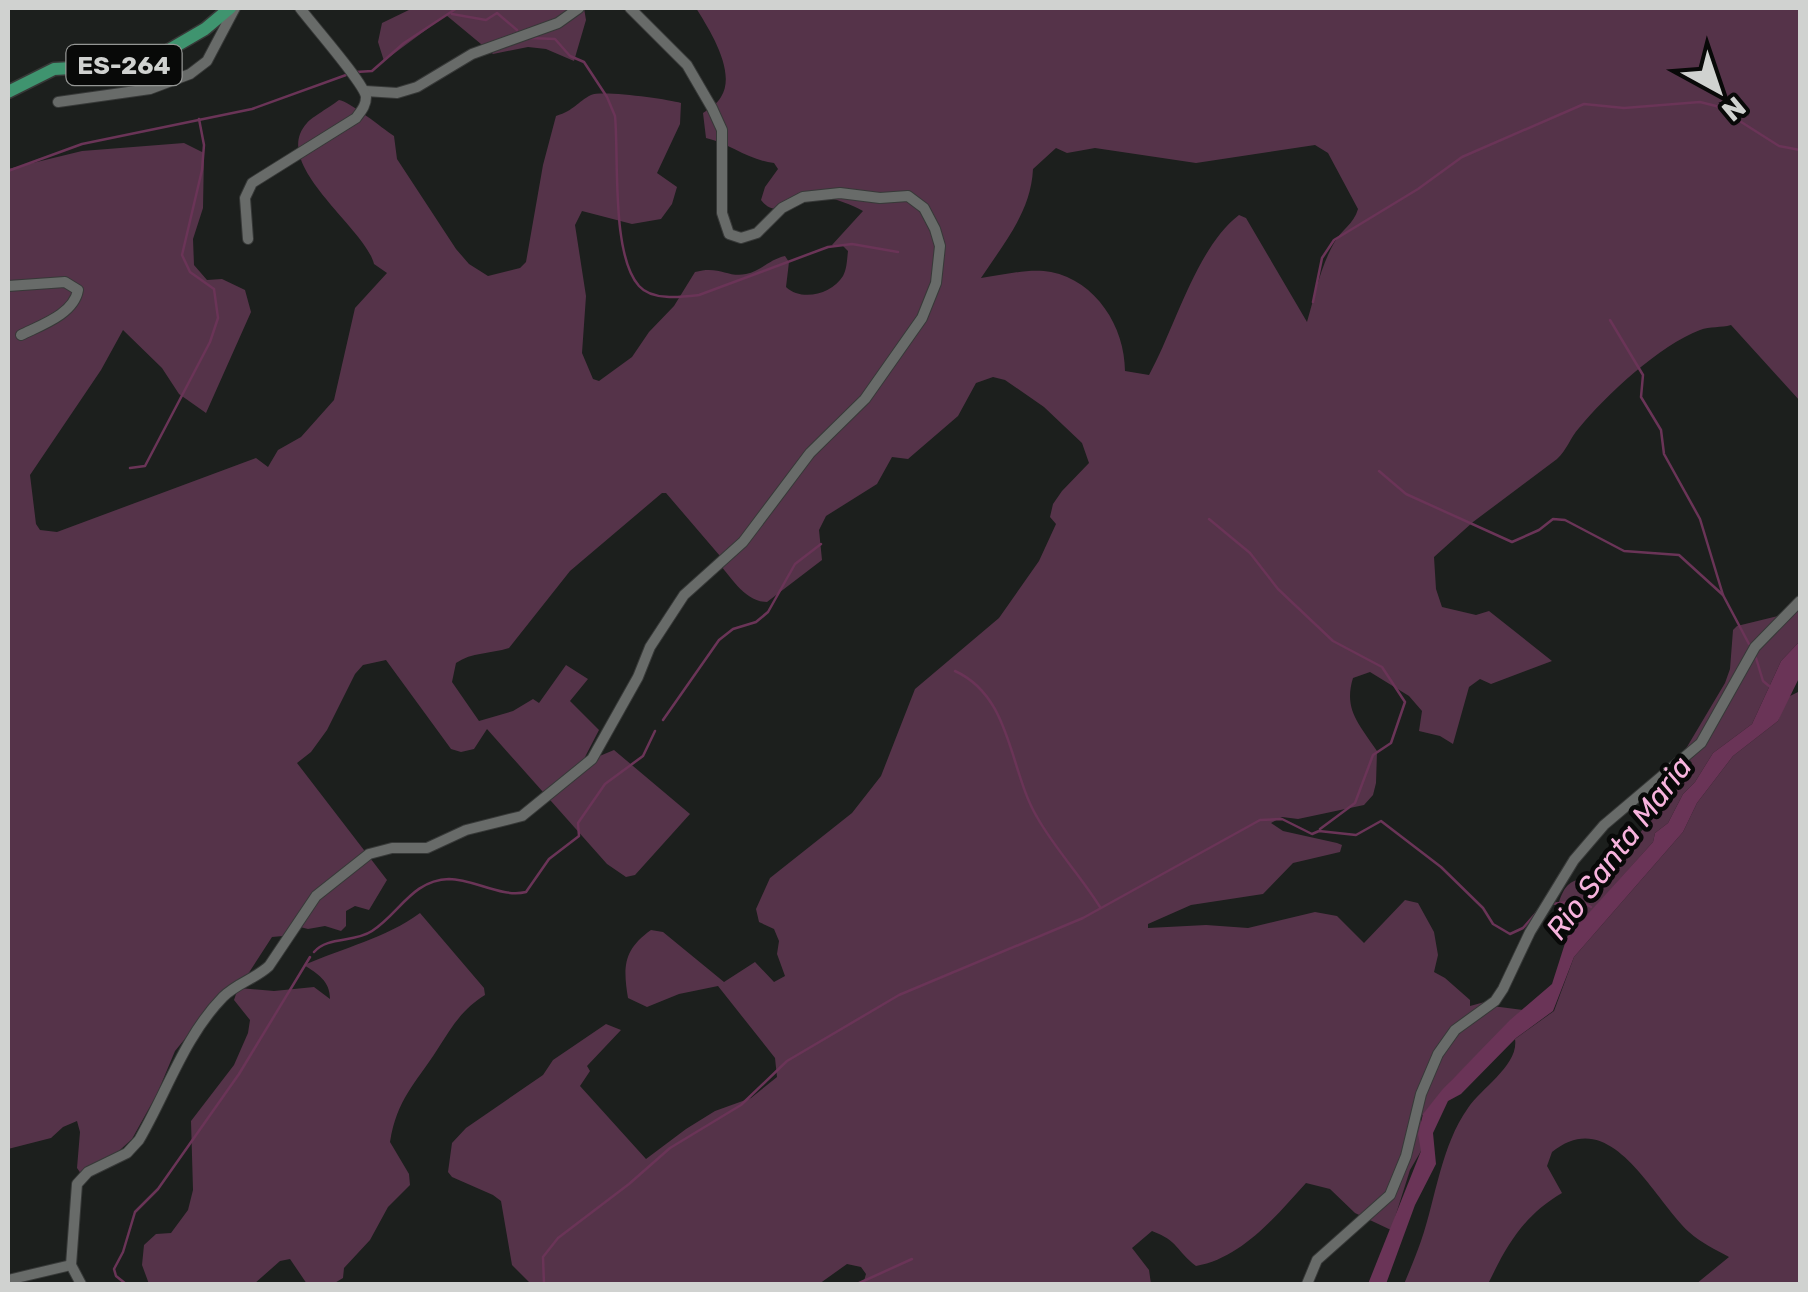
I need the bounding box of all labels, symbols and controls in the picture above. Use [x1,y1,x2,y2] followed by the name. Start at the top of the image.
[1668,40,1768,140] north arrow
[66,45,182,85] road number: ES-264
[1715,90,1752,128] text: N
[1538,749,1700,947] water label: Rio Santa Maria

